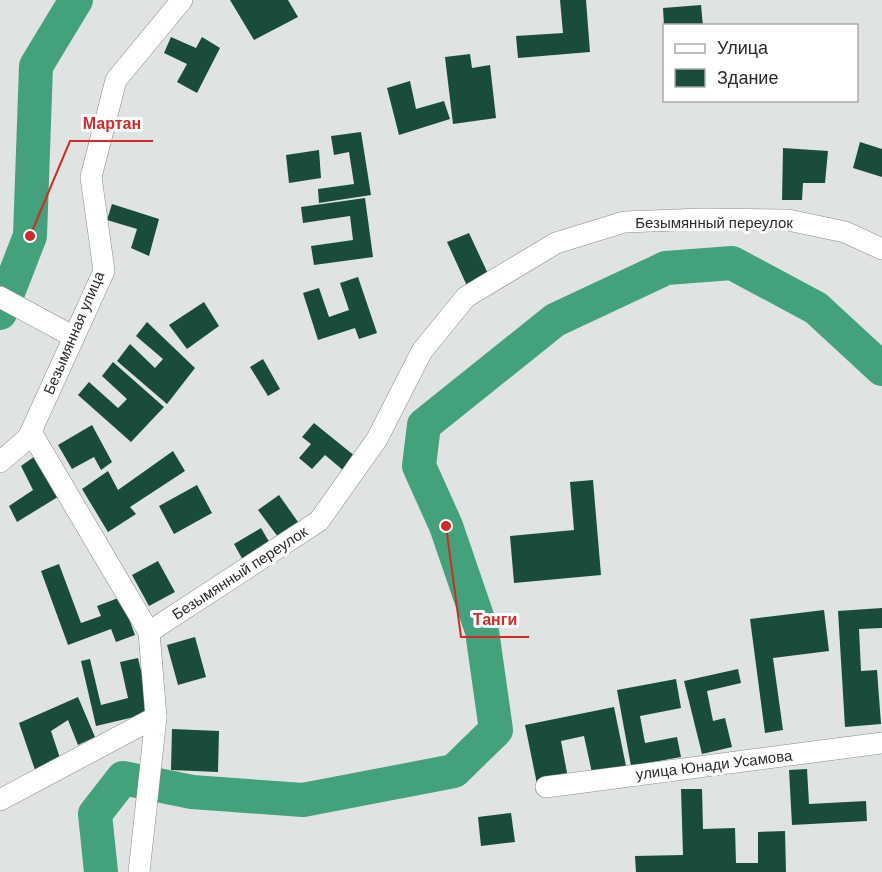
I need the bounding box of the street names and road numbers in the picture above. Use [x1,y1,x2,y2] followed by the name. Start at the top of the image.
[635,213,793,233] street label: Безымянный переулок
[39,268,109,398] street label: Безымянная улица
[168,521,312,624] street label: Безымянный переулок
[635,745,794,785] street label: улица Юнади Усамова

